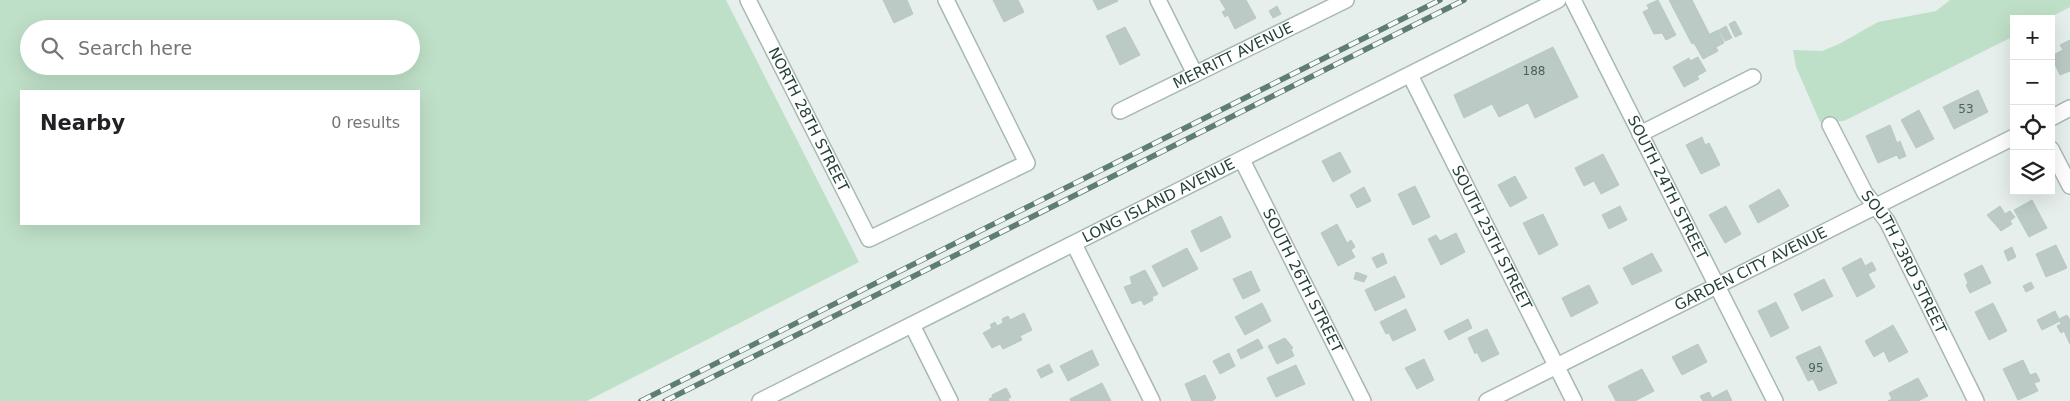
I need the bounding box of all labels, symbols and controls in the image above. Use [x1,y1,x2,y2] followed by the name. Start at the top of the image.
[2010,15,2055,195] map controls
[2010,15,2055,60] button: +
[1170,18,1296,92] street label: MERRITT AVENUE
[20,20,420,75] search box
[38,34,66,62] icon: search
[78,37,192,59] text: Search here
[765,44,853,195] street label: NORTH 28TH STREET
[2010,60,2055,105] button: −
[1523,64,1545,78] house number: 188
[1958,102,1974,116] house number: 53
[2010,105,2055,150] button: locate
[40,111,125,135] text: Nearby
[1624,112,1712,263] street label: SOUTH 24TH STREET
[331,113,400,132] text: 0 results
[2010,150,2055,195] button: layers
[1079,155,1238,247] street label: LONG ISLAND AVENUE
[1448,162,1536,313] street label: SOUTH 25TH STREET
[1857,187,1951,337] street label: SOUTH 23RD STREET
[1259,205,1347,357] street label: SOUTH 26TH STREET
[1672,223,1830,315] street label: GARDEN CITY AVENUE
[1808,361,1824,375] house number: 95

